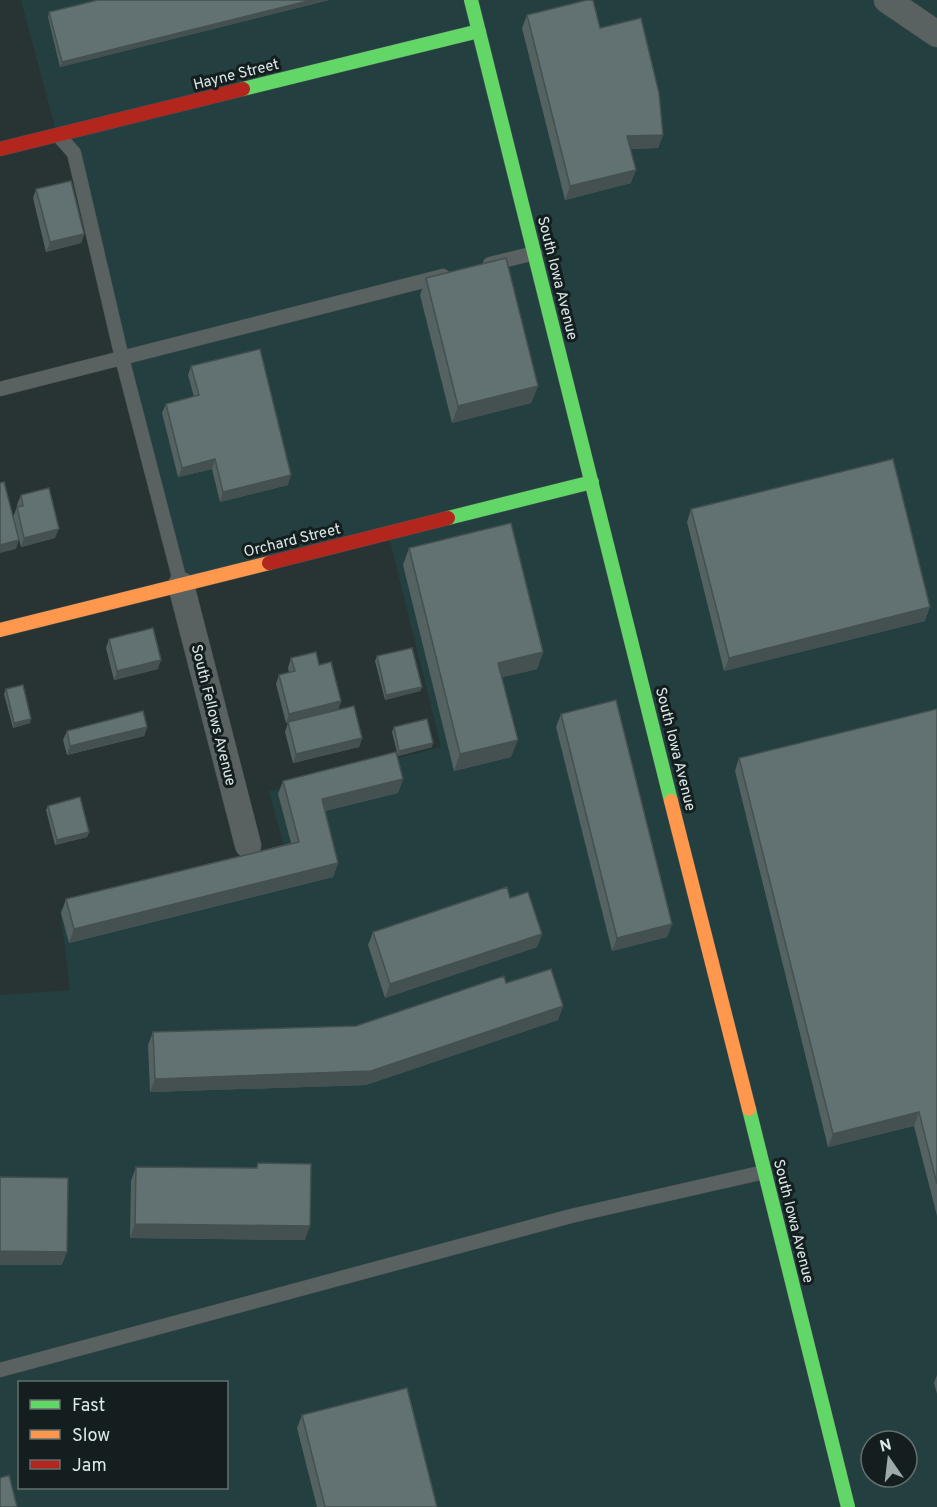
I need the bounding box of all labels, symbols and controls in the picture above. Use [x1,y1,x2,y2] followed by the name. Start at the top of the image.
[192,56,281,95] street label: Hayne Street
[532,214,581,342] street label: South Iowa Avenue
[242,520,343,563] street label: Orchard Street
[186,643,239,788] street label: South Fellows Avenue
[650,685,699,813] street label: South Iowa Avenue
[768,1157,817,1285] street label: South Iowa Avenue
[18,1381,228,1489] legend
[72,1395,105,1418] text: Fast
[72,1425,110,1448] text: Slow
[859,1429,919,1489] north arrow
[878,1435,894,1457] text: N
[72,1455,107,1478] text: Jam

